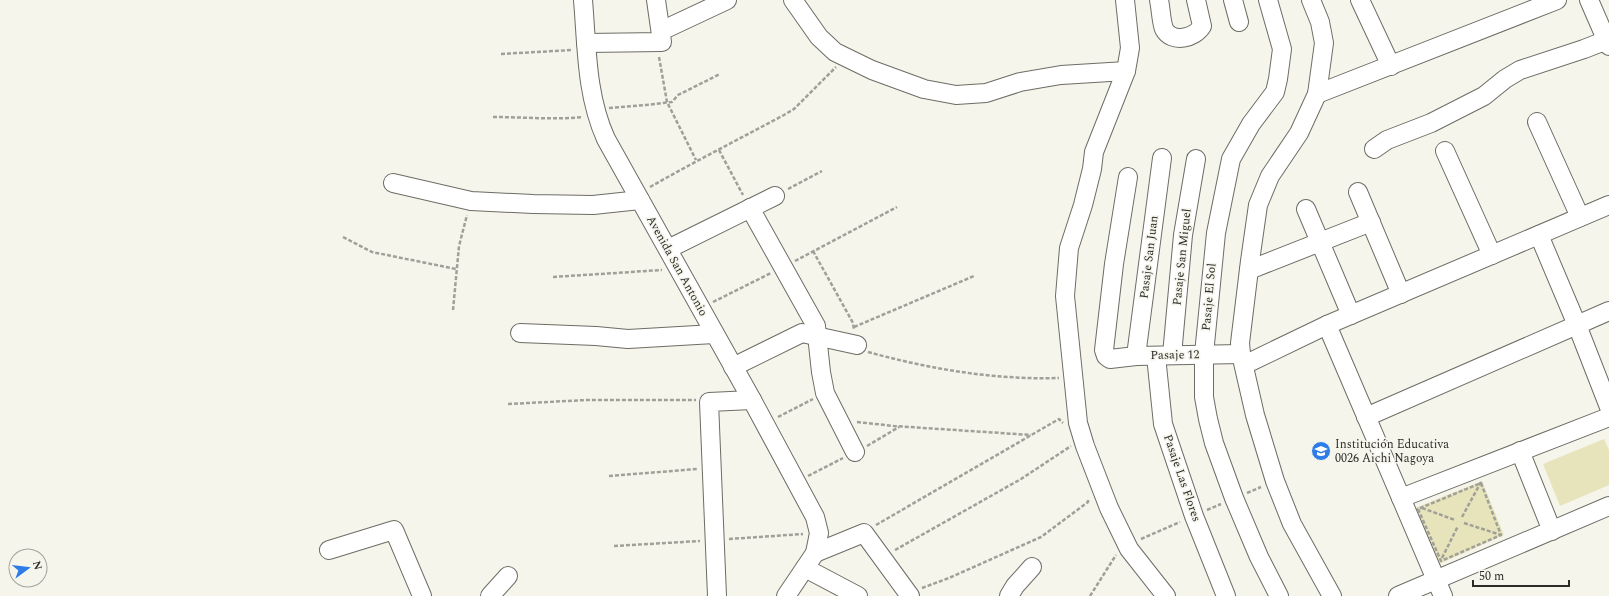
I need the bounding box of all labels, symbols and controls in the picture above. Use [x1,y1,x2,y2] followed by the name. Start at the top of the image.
[1167,208,1197,306] street label: Pasaje San Miguel
[641,212,713,320] street label: Avenida San Antonio
[1134,214,1164,300] street label: Pasaje San Juan
[1197,262,1221,332] street label: Pasaje El Sol
[1150,345,1200,365] street label: Pasaje 12
[1158,432,1206,524] street label: Pasaje Las Flores
[1335,435,1449,468] place label: Institución Educativa 0026 Aichi Nagoya
[1310,440,1332,462] school or university icon: Institución Educativa 0026 Aichi Nagoya
[8,548,48,588] north arrow
[28,559,47,572] text: N
[1473,562,1569,588] scale bar
[1479,567,1504,586] text: 50 m

